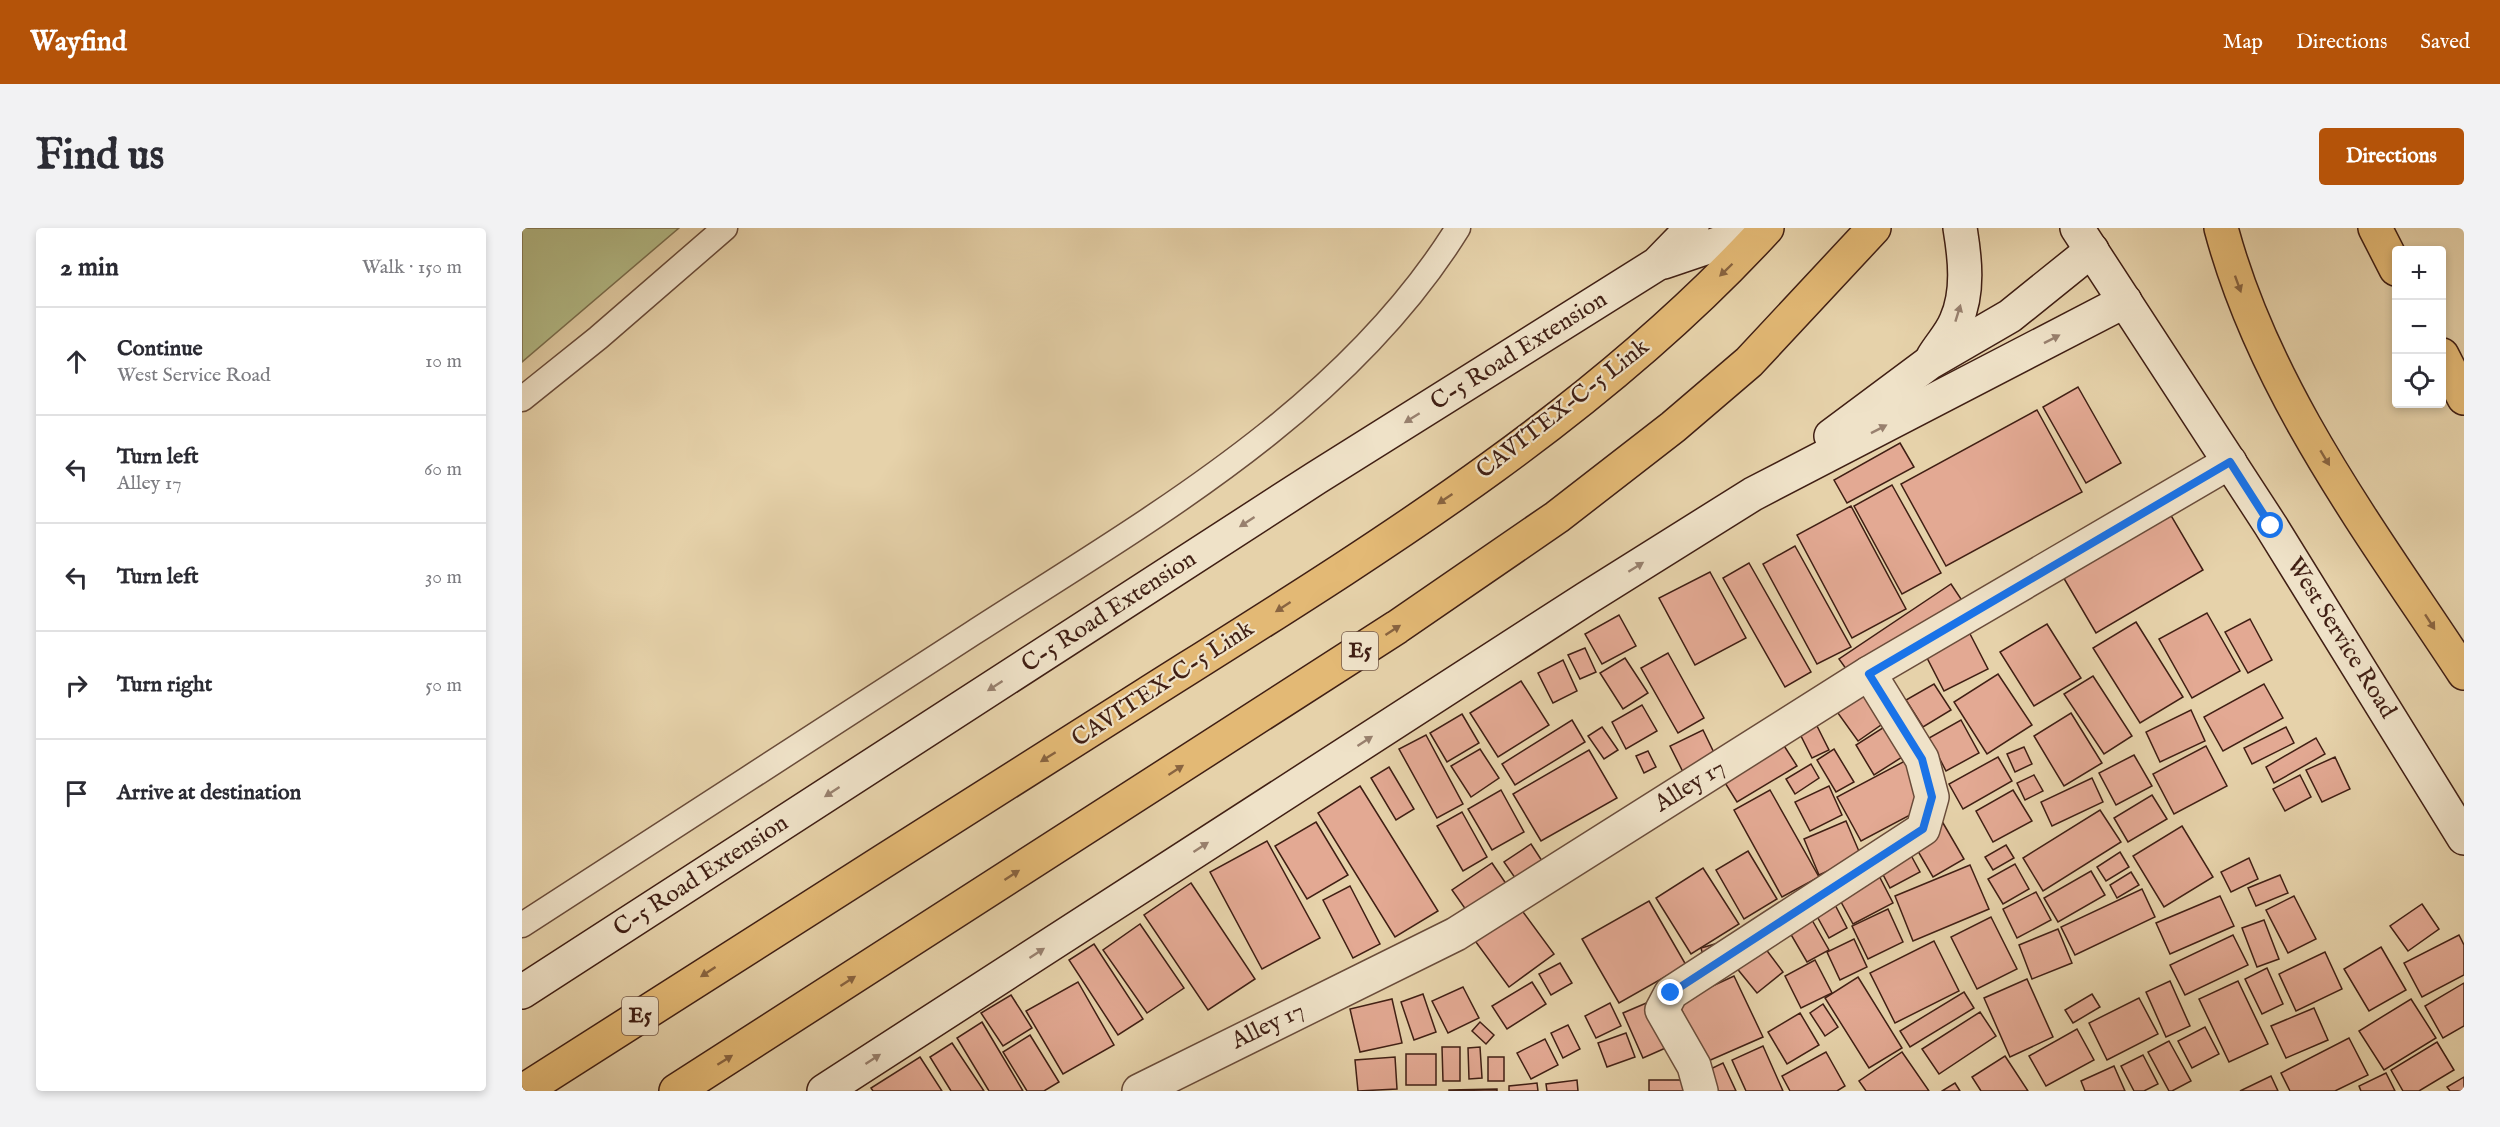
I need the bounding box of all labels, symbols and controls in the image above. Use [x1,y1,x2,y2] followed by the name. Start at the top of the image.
[30,25,127,60] text: Wayfind
[2223,29,2263,56] text: Map
[2296,29,2387,56] text: Directions
[2420,29,2470,56] text: Saved
[2319,128,2464,185] button: Directions
[36,130,164,183] text: Find us
[2392,246,2446,408] map controls
[2392,246,2446,300] button: +
[60,251,119,284] text: 2 min
[362,255,462,280] text: Walk · 150 m
[1720,263,1734,277] one-way arrow
[2234,275,2244,293] one-way arrow
[1425,284,1613,418] street label: C-5 Road Extension
[2392,300,2446,354] button: −
[1954,304,1963,322] one-way arrow
[1470,332,1656,486] street label: CAVITEX–C-5 Link
[2044,334,2061,344] one-way arrow
[117,335,203,363] text: Continue
[60,345,93,378] icon: ahead
[425,349,462,374] text: 10 m
[2392,354,2446,408] button: locate
[117,363,271,388] text: West Service Road
[1404,412,1420,423] one-way arrow
[1871,424,1888,434] one-way arrow
[117,443,199,471] text: Turn left
[2319,450,2330,466] one-way arrow
[60,453,93,486] icon: left
[424,457,462,482] text: 60 m
[117,471,182,496] text: Alley 17
[1438,493,1454,505] one-way arrow
[2257,512,2283,538] route start
[1239,517,1255,528] one-way arrow
[1016,544,1203,680] street label: C-5 Road Extension
[2279,552,2403,725] street label: West Service Road
[60,561,93,594] icon: left
[1628,561,1644,572] one-way arrow
[117,563,199,591] text: Turn left
[425,565,462,590] text: 30 m
[1275,601,1291,612] one-way arrow
[1066,613,1260,754] street label: CAVITEX–C-5 Link
[2425,614,2436,630] one-way arrow
[1384,624,1400,636] one-way arrow
[1342,632,1378,670] road number: E5
[60,669,93,702] icon: right
[117,671,212,699] text: Turn right
[425,673,462,698] text: 50 m
[987,680,1003,691] one-way arrow
[1356,736,1373,747] one-way arrow
[1039,752,1056,763] one-way arrow
[1648,752,1731,820] street label: Alley 17
[1168,764,1184,775] one-way arrow
[60,777,93,810] icon: arrive
[117,779,301,807] text: Arrive at destination
[823,786,840,797] one-way arrow
[608,808,795,944] street label: C-5 Road Extension
[1193,842,1209,853] one-way arrow
[1004,870,1020,881] one-way arrow
[1029,948,1045,959] one-way arrow
[700,967,716,978] one-way arrow
[840,976,856,987] one-way arrow
[1657,979,1683,1005] route end
[1225,995,1310,1057] street label: Alley 17
[622,997,658,1035] road number: E5
[717,1054,733,1065] one-way arrow
[865,1054,881,1065] one-way arrow

